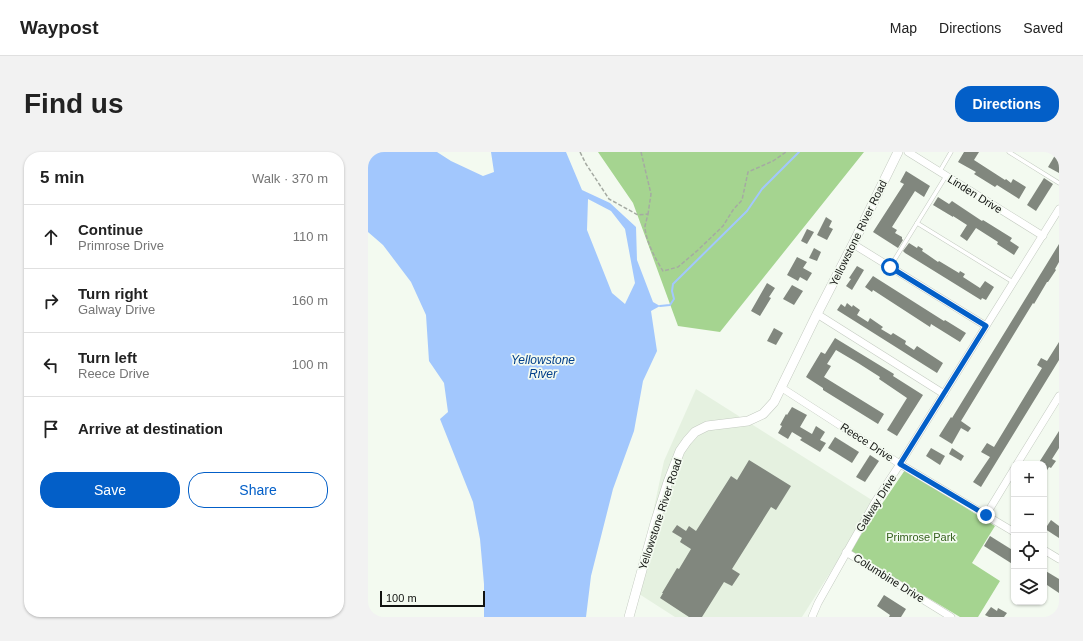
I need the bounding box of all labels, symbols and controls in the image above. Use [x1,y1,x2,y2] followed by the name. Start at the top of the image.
[20,17,98,38] text: Waypost
[890,20,917,36] text: Map
[939,20,1001,36] text: Directions
[1023,20,1063,36] text: Saved
[955,86,1059,122] button: Directions
[24,88,124,119] text: Find us
[40,168,84,187] text: 5 min
[252,171,328,186] text: Walk · 370 m
[946,173,1004,215] street label: Linden Drive
[827,178,889,288] street label: Yellowstone River Road
[78,221,143,238] text: Continue
[40,226,62,248] icon: ahead
[293,229,328,244] text: 110 m
[78,238,164,253] text: Primrose Drive
[881,258,899,276] route start
[78,285,148,302] text: Turn right
[40,290,62,312] icon: right
[292,293,328,308] text: 160 m
[78,302,155,317] text: Galway Drive
[78,349,137,366] text: Turn left
[511,353,575,381] water label: Yellowstone River
[40,354,62,376] icon: left
[292,357,328,372] text: 100 m
[78,366,150,381] text: Reece Drive
[40,418,62,440] icon: arrive
[78,420,223,437] text: Arrive at destination
[838,420,896,464] street label: Reece Drive
[636,457,684,571] street label: Yellowstone River Road
[1011,461,1047,605] map controls
[1011,461,1047,497] button: +
[40,472,180,508] button: Save
[188,472,328,508] button: Share
[854,472,898,534] street label: Galway Drive
[1011,497,1047,533] button: −
[977,506,995,524] route end
[886,531,956,543] park label: Primrose Park
[1011,533,1047,569] button: locate
[851,551,927,605] street label: Columbine Drive
[1011,569,1047,605] button: layers
[380,589,485,608] scale bar
[386,592,417,604] text: 100 m

